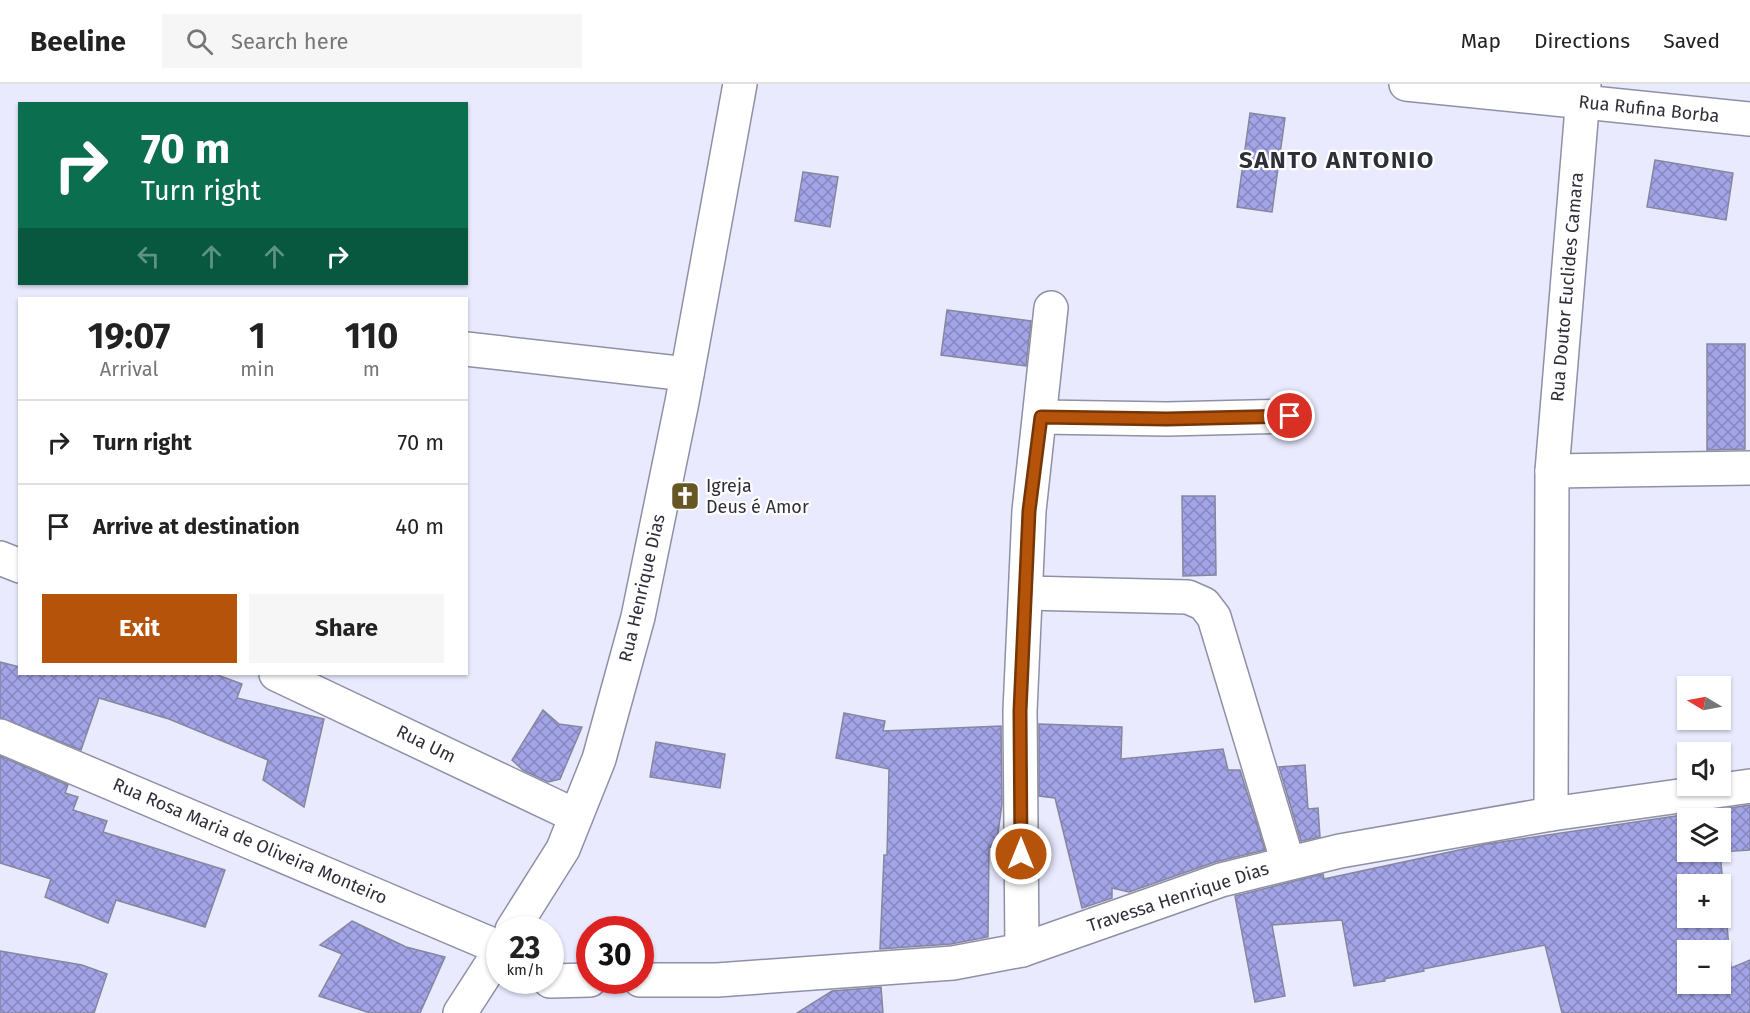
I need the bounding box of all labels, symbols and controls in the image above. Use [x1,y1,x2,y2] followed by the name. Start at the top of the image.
[162,14,582,68] search box
[30,25,126,58] text: Beeline
[183,25,216,58] icon: search
[231,28,349,55] text: Search here
[1461,28,1501,54] text: Map
[1534,28,1630,54] text: Directions
[1663,28,1720,54] text: Saved
[1578,91,1720,127] street label: Rua Rufina Borba
[141,124,230,174] text: 70 m
[42,126,120,204] icon: right
[1239,146,1435,174] district label: SANTO ANTONIO
[1546,171,1588,403] street label: Rua Doutor Euclides Camara
[141,175,261,207] text: Turn right
[132,240,165,273] icon: left
[195,240,228,273] icon: ahead
[258,240,291,273] icon: ahead
[321,240,354,273] icon: right
[88,314,170,358] text: 19:07
[249,314,266,358] text: 1
[344,314,398,358] text: 110
[100,357,158,381] text: Arrival
[240,357,275,381] text: min
[363,357,380,381] text: m
[1264,390,1315,441] pin
[1273,399,1306,432] icon: arrive
[42,426,75,459] icon: right
[93,429,192,456] text: Turn right
[398,429,444,456] text: 70 m
[706,475,809,518] place label: Igreja Deus é Amor
[669,480,701,512] church icon: Igreja Deus é Amor
[42,510,75,543] icon: arrive
[614,512,670,664] street label: Rua Henrique Dias
[93,513,300,540] text: Arrive at destination
[395,513,444,540] text: 40 m
[42,594,237,663] button: Exit
[249,594,444,663] button: Share
[1677,676,1731,730] north arrow
[1677,676,1731,994] map controls
[393,720,459,768] street label: Rua Um
[1677,742,1731,796] button: sound
[109,773,391,909] street label: Rua Rosa Maria de Oliveira Monteiro
[1677,808,1731,862] button: layers
[989,822,1053,886] position arrow
[1085,857,1271,937] street label: Travessa Henrique Dias
[1677,874,1731,928] button: +
[576,916,654,994] speed limit sign: 30
[510,930,540,966] text: 23
[1677,940,1731,994] button: −
[506,961,544,979] text: km/h

